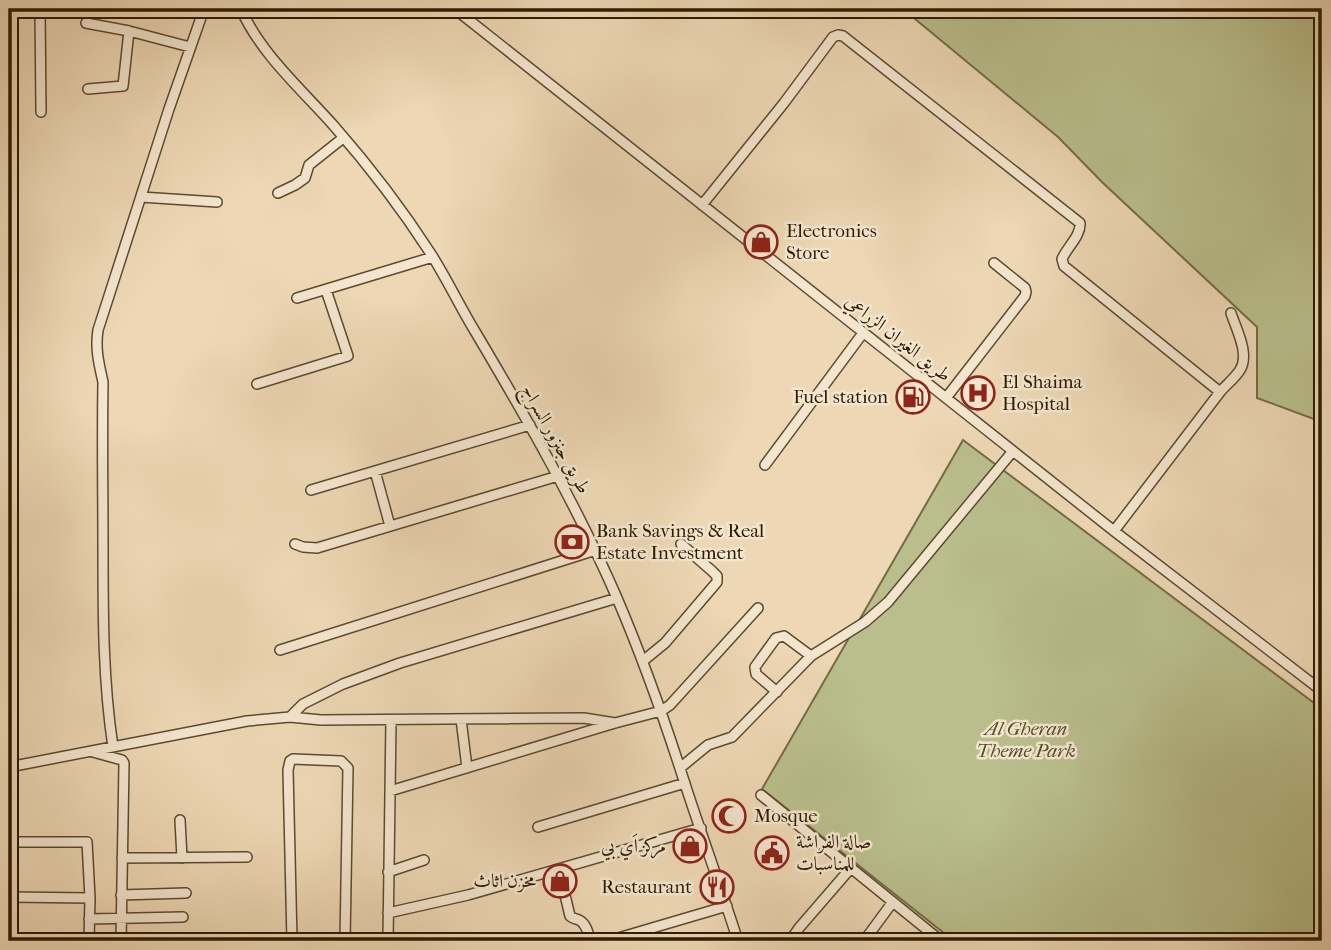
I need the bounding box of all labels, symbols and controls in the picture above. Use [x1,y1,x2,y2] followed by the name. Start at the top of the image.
[786,220,877,264] place label: Electronics Store
[742,223,780,261] shop icon: Electronics Store
[838,290,955,389] street label: طريق الغيران الزراعي
[1002,371,1083,415] place label: El Shaima Hospital
[959,374,997,412] hospital icon: El Shaima Hospital
[894,378,932,416] fuel station icon: Fuel station
[512,380,595,501] street label: طريق جنزور السراج
[793,386,888,408] place label: Fuel station
[596,520,764,564] place label: Bank Savings & Real Estate Investment
[553,523,591,561] bank icon: Bank Savings & Real Estate Investment
[976,718,1076,762] park label: Al Gheran Theme Park
[710,797,748,835] mosque icon: Mosque
[754,805,818,827] place label: Mosque
[671,827,709,865] shop icon: مركز اَي بي
[796,831,871,875] place label: صالة الفراشة للمناسبات
[601,833,666,861] place label: مركز اَي بي
[753,834,791,872] public building icon: صالة الفراشة للمناسبات
[541,862,579,900] shop icon: مخزن اثاث
[698,868,736,906] restaurant icon: Restaurant
[473,870,536,893] place label: مخزن اثاث
[601,876,692,898] place label: Restaurant

